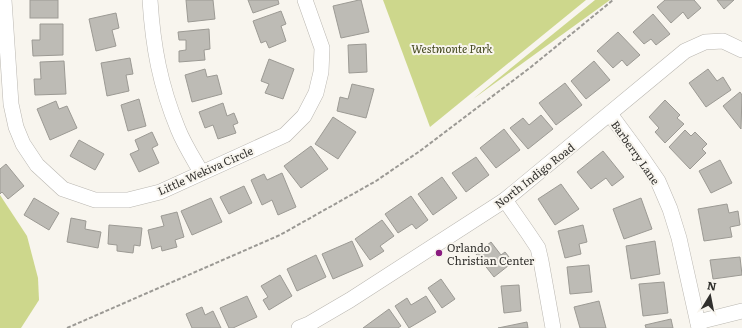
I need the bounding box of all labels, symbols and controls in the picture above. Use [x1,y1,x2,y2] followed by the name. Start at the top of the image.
[411,40,493,56] park label: Westmonte Park
[608,117,664,188] street label: Barberry Lane
[491,139,578,211] street label: North Indigo Road
[155,142,256,198] street label: Little Wekiva Circle
[447,239,535,268] place label: Orlando Christian Center
[434,248,444,258] marker: Orlando Christian Center
[690,276,730,316] north arrow
[706,276,718,294] text: N

